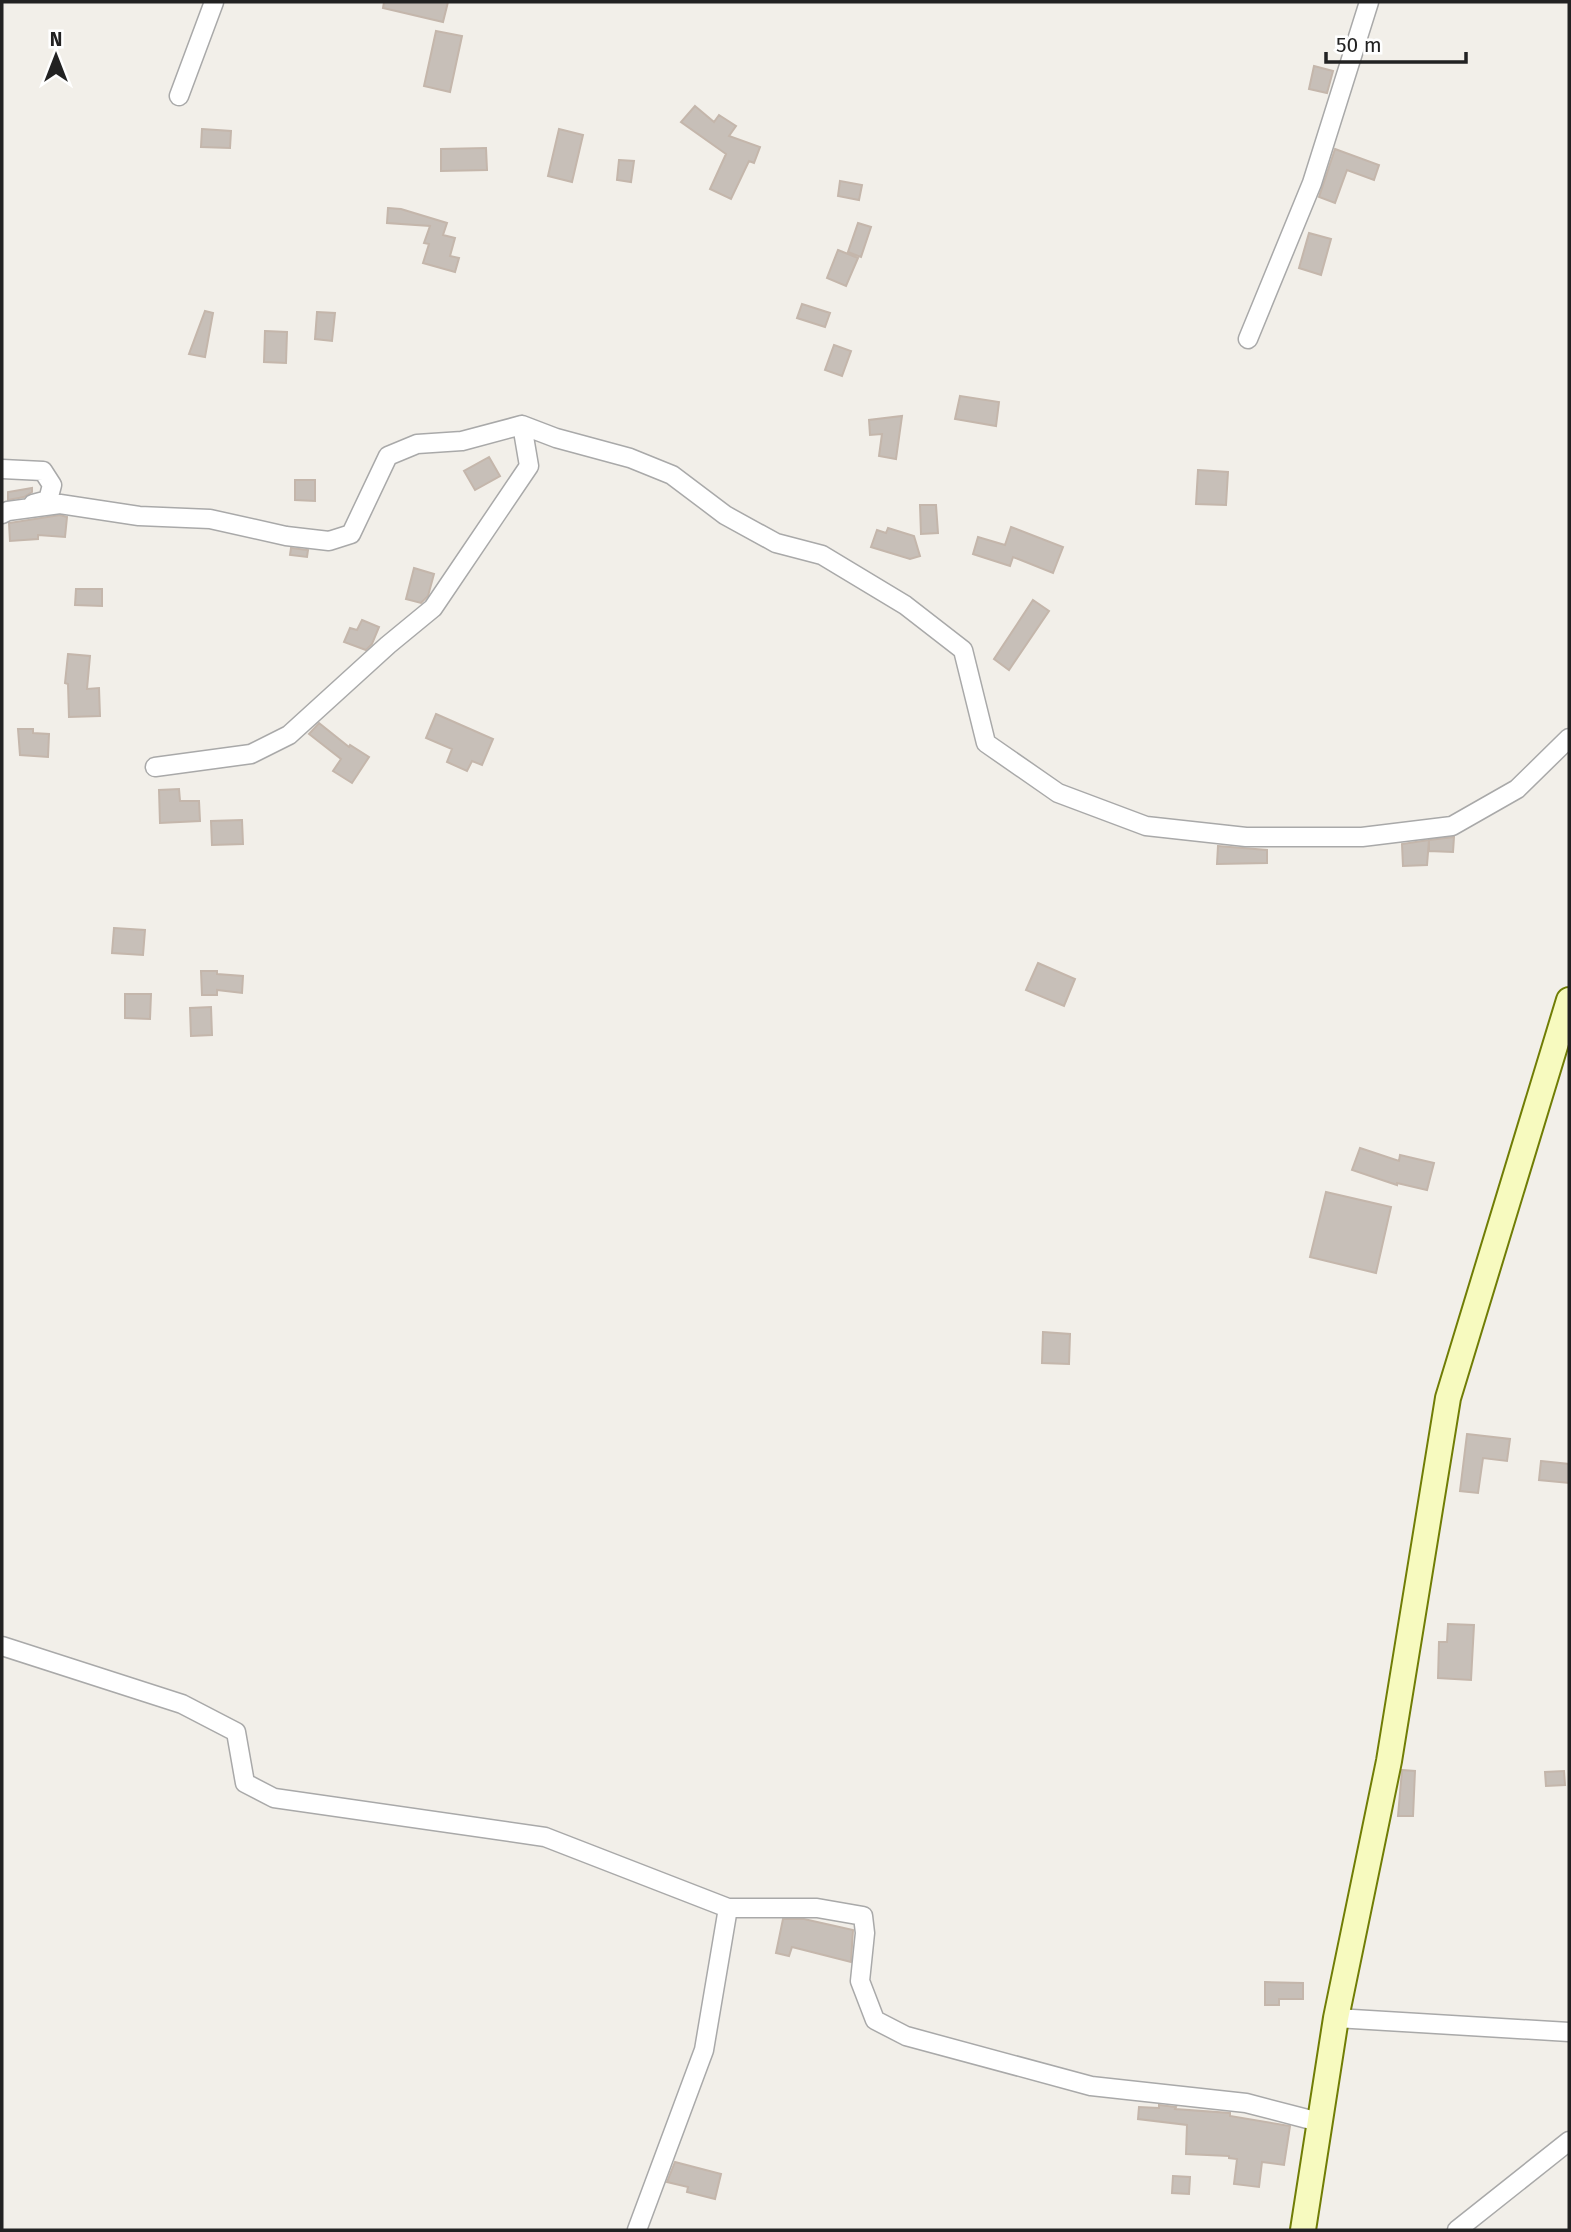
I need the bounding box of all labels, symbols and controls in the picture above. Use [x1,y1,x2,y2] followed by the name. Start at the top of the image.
[21,21,91,91] north arrow
[1326,21,1466,65] scale bar
[50,28,62,51] text: N
[1336,32,1382,58] text: 50 m

